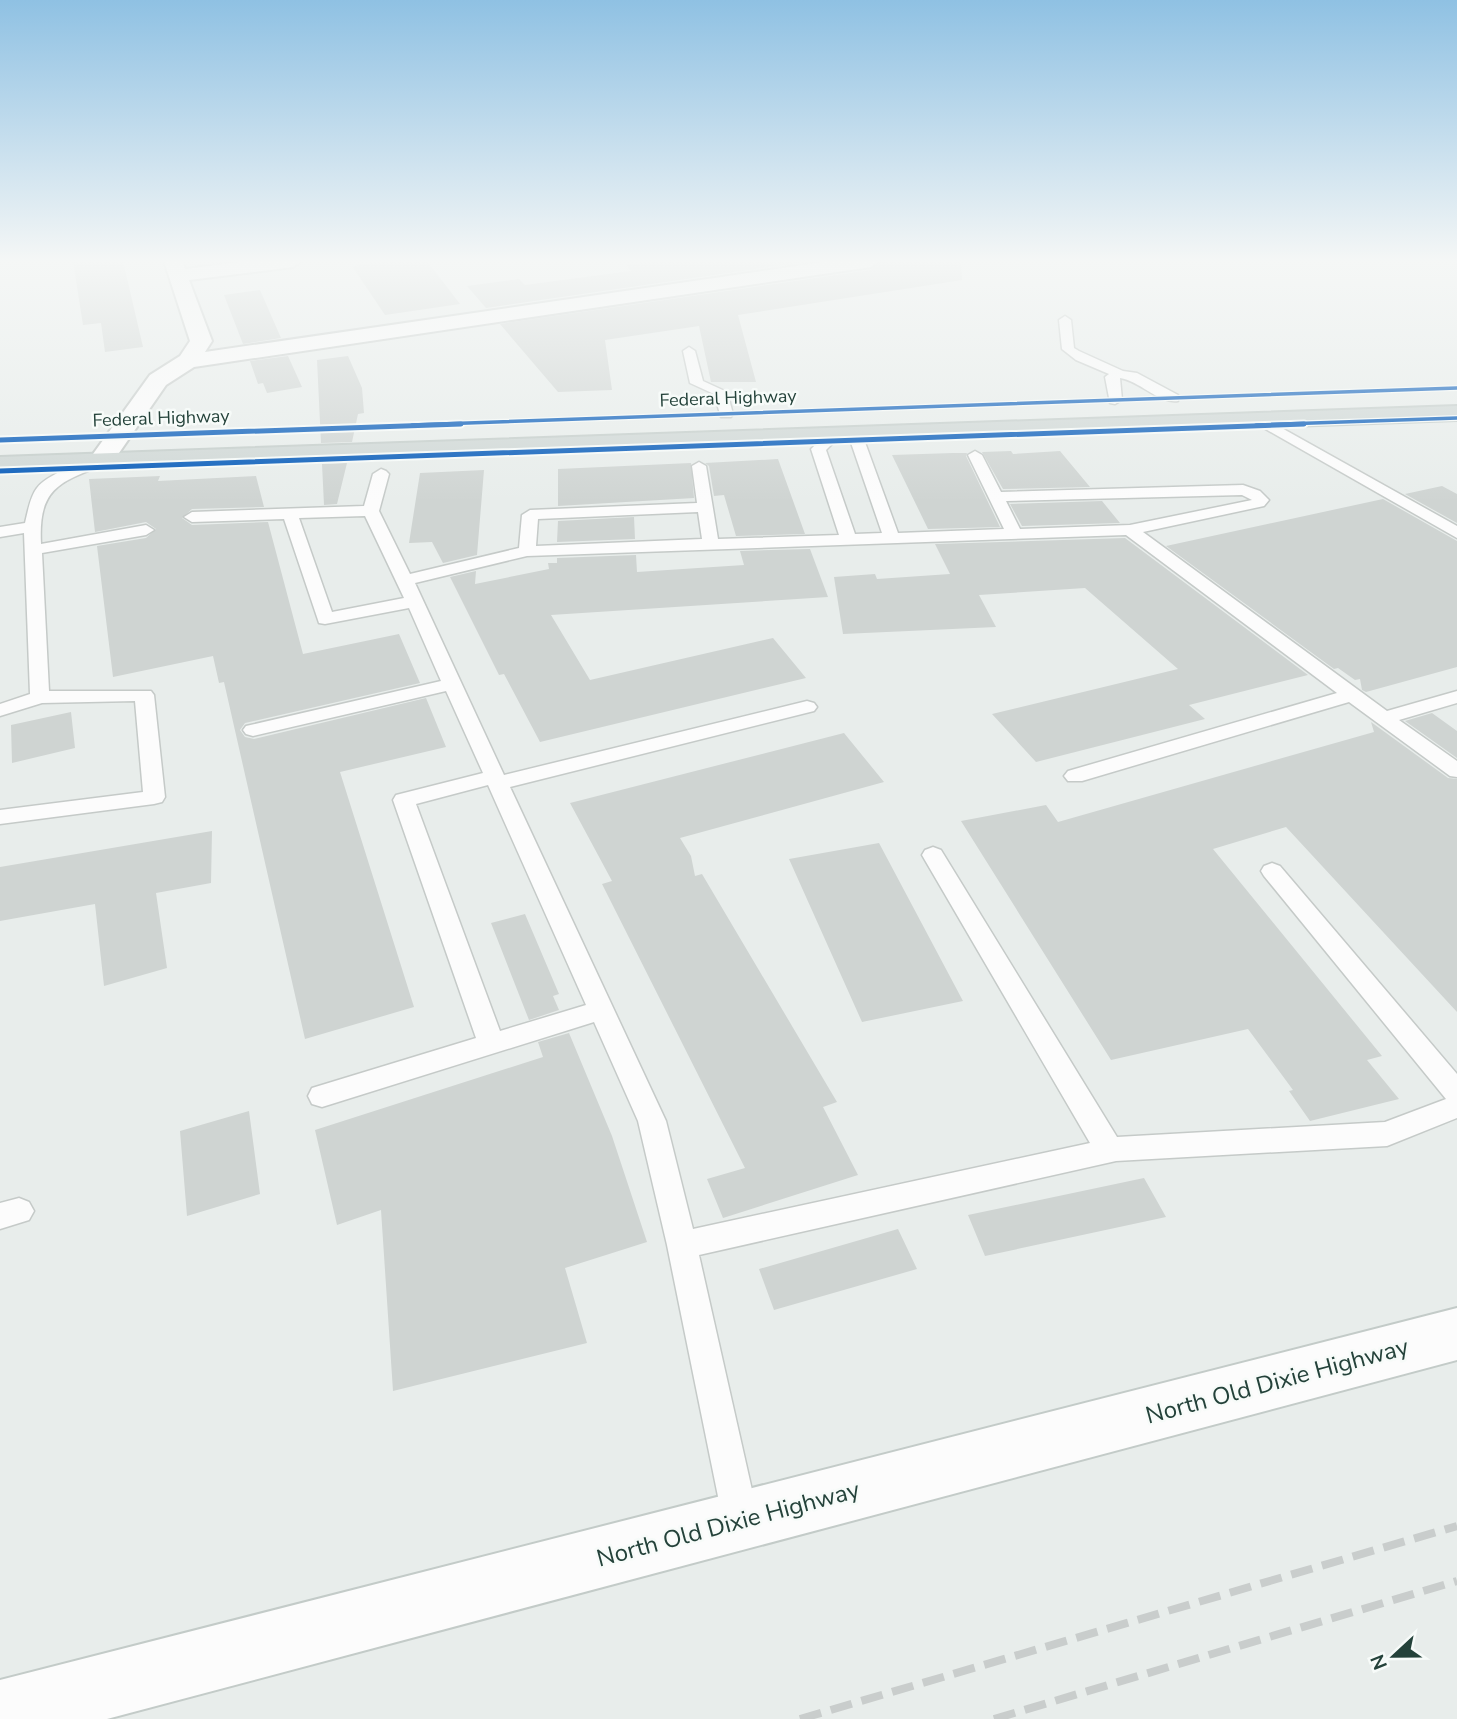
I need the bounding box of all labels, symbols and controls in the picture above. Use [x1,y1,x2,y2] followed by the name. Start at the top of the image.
[659,384,798,412] street label: Federal Highway
[92,404,231,432] street label: Federal Highway
[1142,1330,1413,1432] street label: North Old Dixie Highway
[593,1473,864,1575] street label: North Old Dixie Highway
[1359,1621,1429,1691] north arrow
[1364,1651,1394,1673] text: N

